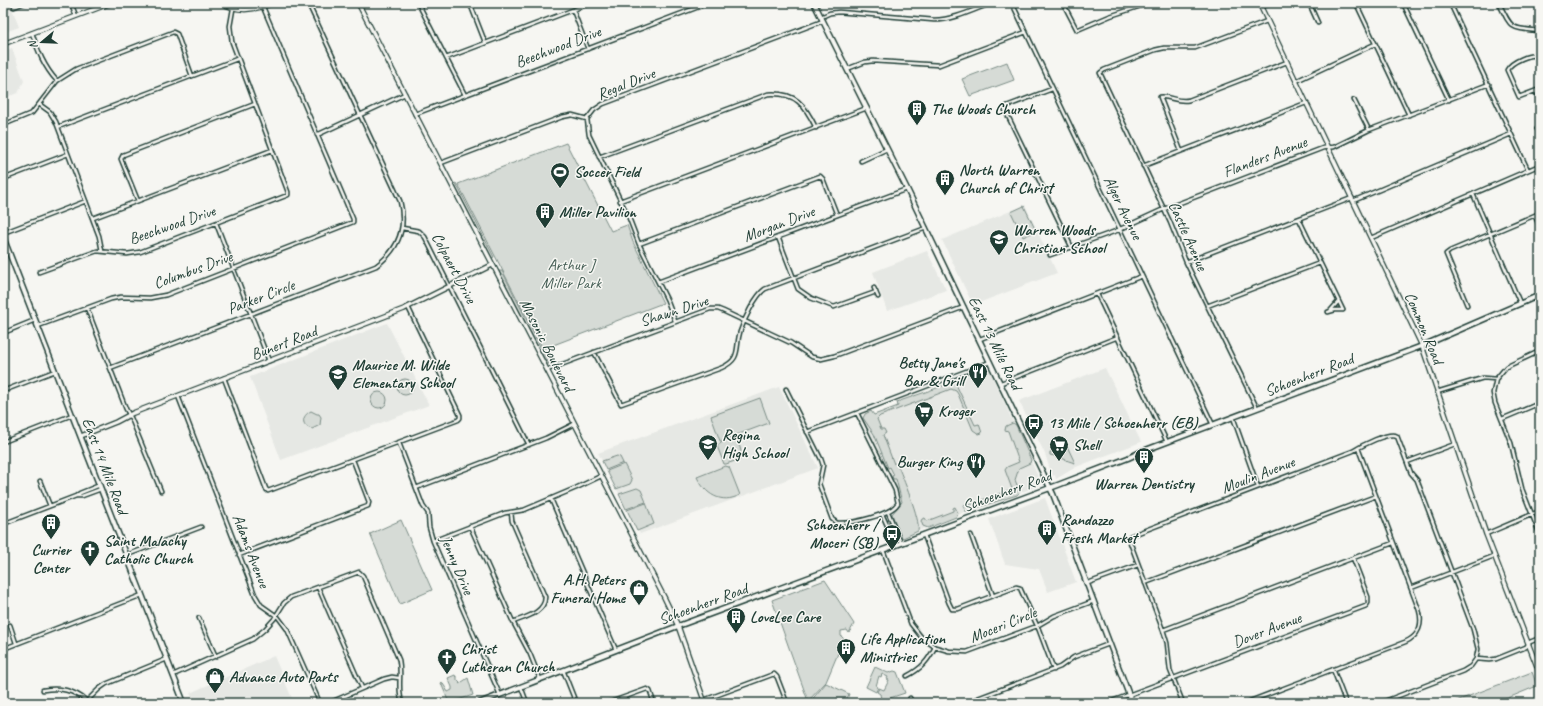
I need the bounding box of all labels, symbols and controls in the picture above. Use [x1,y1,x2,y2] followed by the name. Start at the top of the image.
[512,21,605,72] street label: Beechwood Drive
[22,22,62,62] north arrow
[24,38,40,51] text: N
[594,63,660,105] street label: Regal Drive
[906,98,928,126] building icon: The Woods Church
[931,99,1037,119] place label: The Woods Church
[1220,131,1311,182] street label: Flanders Avenue
[959,160,1055,198] place label: North Warren Church of Christ
[549,161,571,189] sports icon: Soccer Field
[574,162,642,182] place label: Soccer Field
[934,168,956,196] building icon: North Warren Church of Christ
[1099,173,1148,245] street label: Alger Avenue
[1164,198,1213,275] street label: Castle Avenue
[126,200,219,249] street label: Beechwood Drive
[534,201,556,229] building icon: Miller Pavilion
[741,201,819,247] street label: Morgan Drive
[559,202,638,222] place label: Miller Pavilion
[1013,220,1108,258] place label: Warren Woods Christian School
[988,228,1010,256] school or university icon: Warren Woods Christian School
[427,229,482,308] street label: Colpaert Drive
[151,246,237,293] street label: Columbus Drive
[541,255,602,293] park label: Arthur J Miller Park
[225,274,299,319] street label: Parker Circle
[1400,289,1449,369] street label: Common Road
[637,290,712,331] street label: Shawn Drive
[964,293,1027,396] street label: East 13 Mile Road
[515,295,580,397] street label: Masonic Boulevard
[248,320,322,365] street label: Bunert Road
[1262,348,1359,401] street label: Schoenherr Road
[899,353,967,391] place label: Betty Jane's Bar & Grill
[352,355,457,393] place label: Maurice M. Wilde Elementary School
[967,361,989,389] restaurant icon: Betty Jane's Bar & Grill
[327,363,349,391] school or university icon: Maurice M. Wilde Elementary School
[913,400,935,428] supermarket icon: Kroger
[938,401,977,421] place label: Kroger
[1023,412,1045,440] bus stop icon: 13 Mile / Schoenherr (EB)
[1048,413,1199,433] place label: 13 Mile / Schoenherr (EB)
[77,415,134,520] street label: East 14 Mile Road
[722,425,791,463] place label: Regina High School
[697,433,719,461] school or university icon: Regina High School
[1048,434,1070,462] supermarket icon: Shell
[1073,435,1103,455] place label: Shell
[1133,446,1155,474] building icon: Warren Dentistry
[965,451,987,479] restaurant icon: Burger King
[1219,451,1299,498] street label: Moulin Avenue
[897,452,964,472] place label: Burger King
[960,465,1057,516] street label: Schoenherr Road
[1094,474,1195,494] place label: Warren Dentistry
[1061,510,1140,548] place label: Randazzo Fresh Market
[228,511,275,592] street label: Adams Avenue
[40,512,62,540] building icon: Currier Center
[805,515,882,553] place label: Schoenherr / Moceri (SB)
[1036,518,1058,546] building icon: Randazzo Fresh Market
[881,523,903,551] bus stop icon: Schoenherr / Moceri (SB)
[104,531,193,569] place label: Saint Malachy Catholic Church
[435,532,479,599] street label: Jenny Drive
[79,539,101,567] church icon: Saint Malachy Catholic Church
[31,540,73,578] place label: Currier Center
[550,570,627,608] place label: A.H. Peters Funeral Home
[628,578,650,606] shop icon: A.H. Peters Funeral Home
[656,578,753,629] street label: Schoenherr Road
[967,602,1041,647] street label: Moceri Circle
[725,606,747,634] building icon: LoveLee Care
[750,607,822,627] place label: LoveLee Care
[1230,607,1306,652] street label: Dover Avenue
[860,629,946,667] place label: Life Application Ministries
[835,637,857,665] building icon: Life Application Ministries
[461,639,555,677] place label: Christ Lutheran Church
[436,647,458,675] church icon: Christ Lutheran Church
[204,666,226,694] shop icon: Advance Auto Parts
[229,667,340,687] place label: Advance Auto Parts

